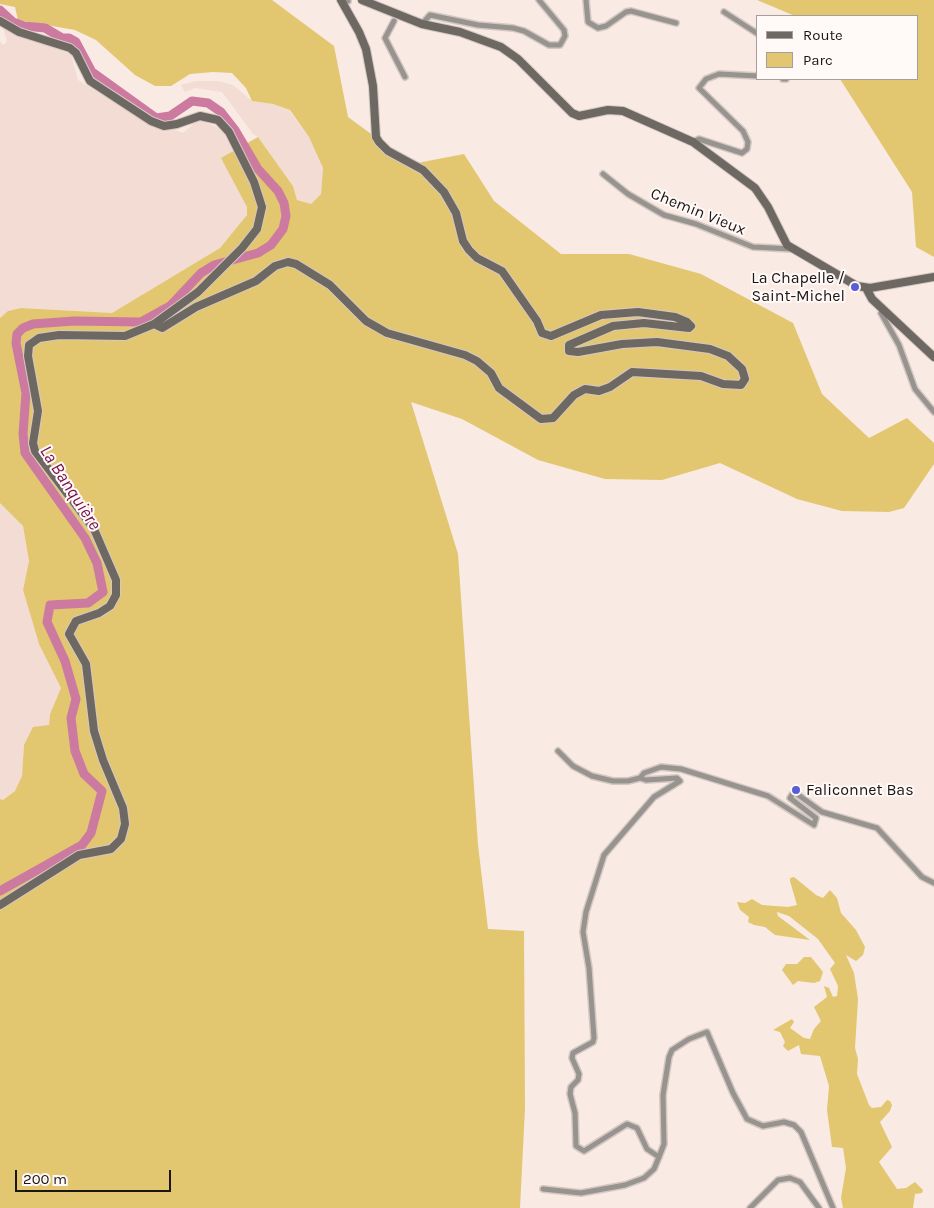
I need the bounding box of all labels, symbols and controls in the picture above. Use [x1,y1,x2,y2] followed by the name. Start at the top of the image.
[756,15,919,80] legend
[803,26,843,44] text: Route
[803,51,833,69] text: Parc
[648,184,748,240] street label: Chemin Vieux
[751,268,845,306] place label: La Chapelle / Saint-Michel
[849,281,861,293] marker: La Chapelle / Saint-Michel
[35,442,105,534] water label: La Banquière
[806,780,914,800] place label: Faliconnet Bas
[790,784,802,796] marker: Faliconnet Bas
[18,1160,174,1192] scale bar
[23,1170,67,1188] text: 200 m

